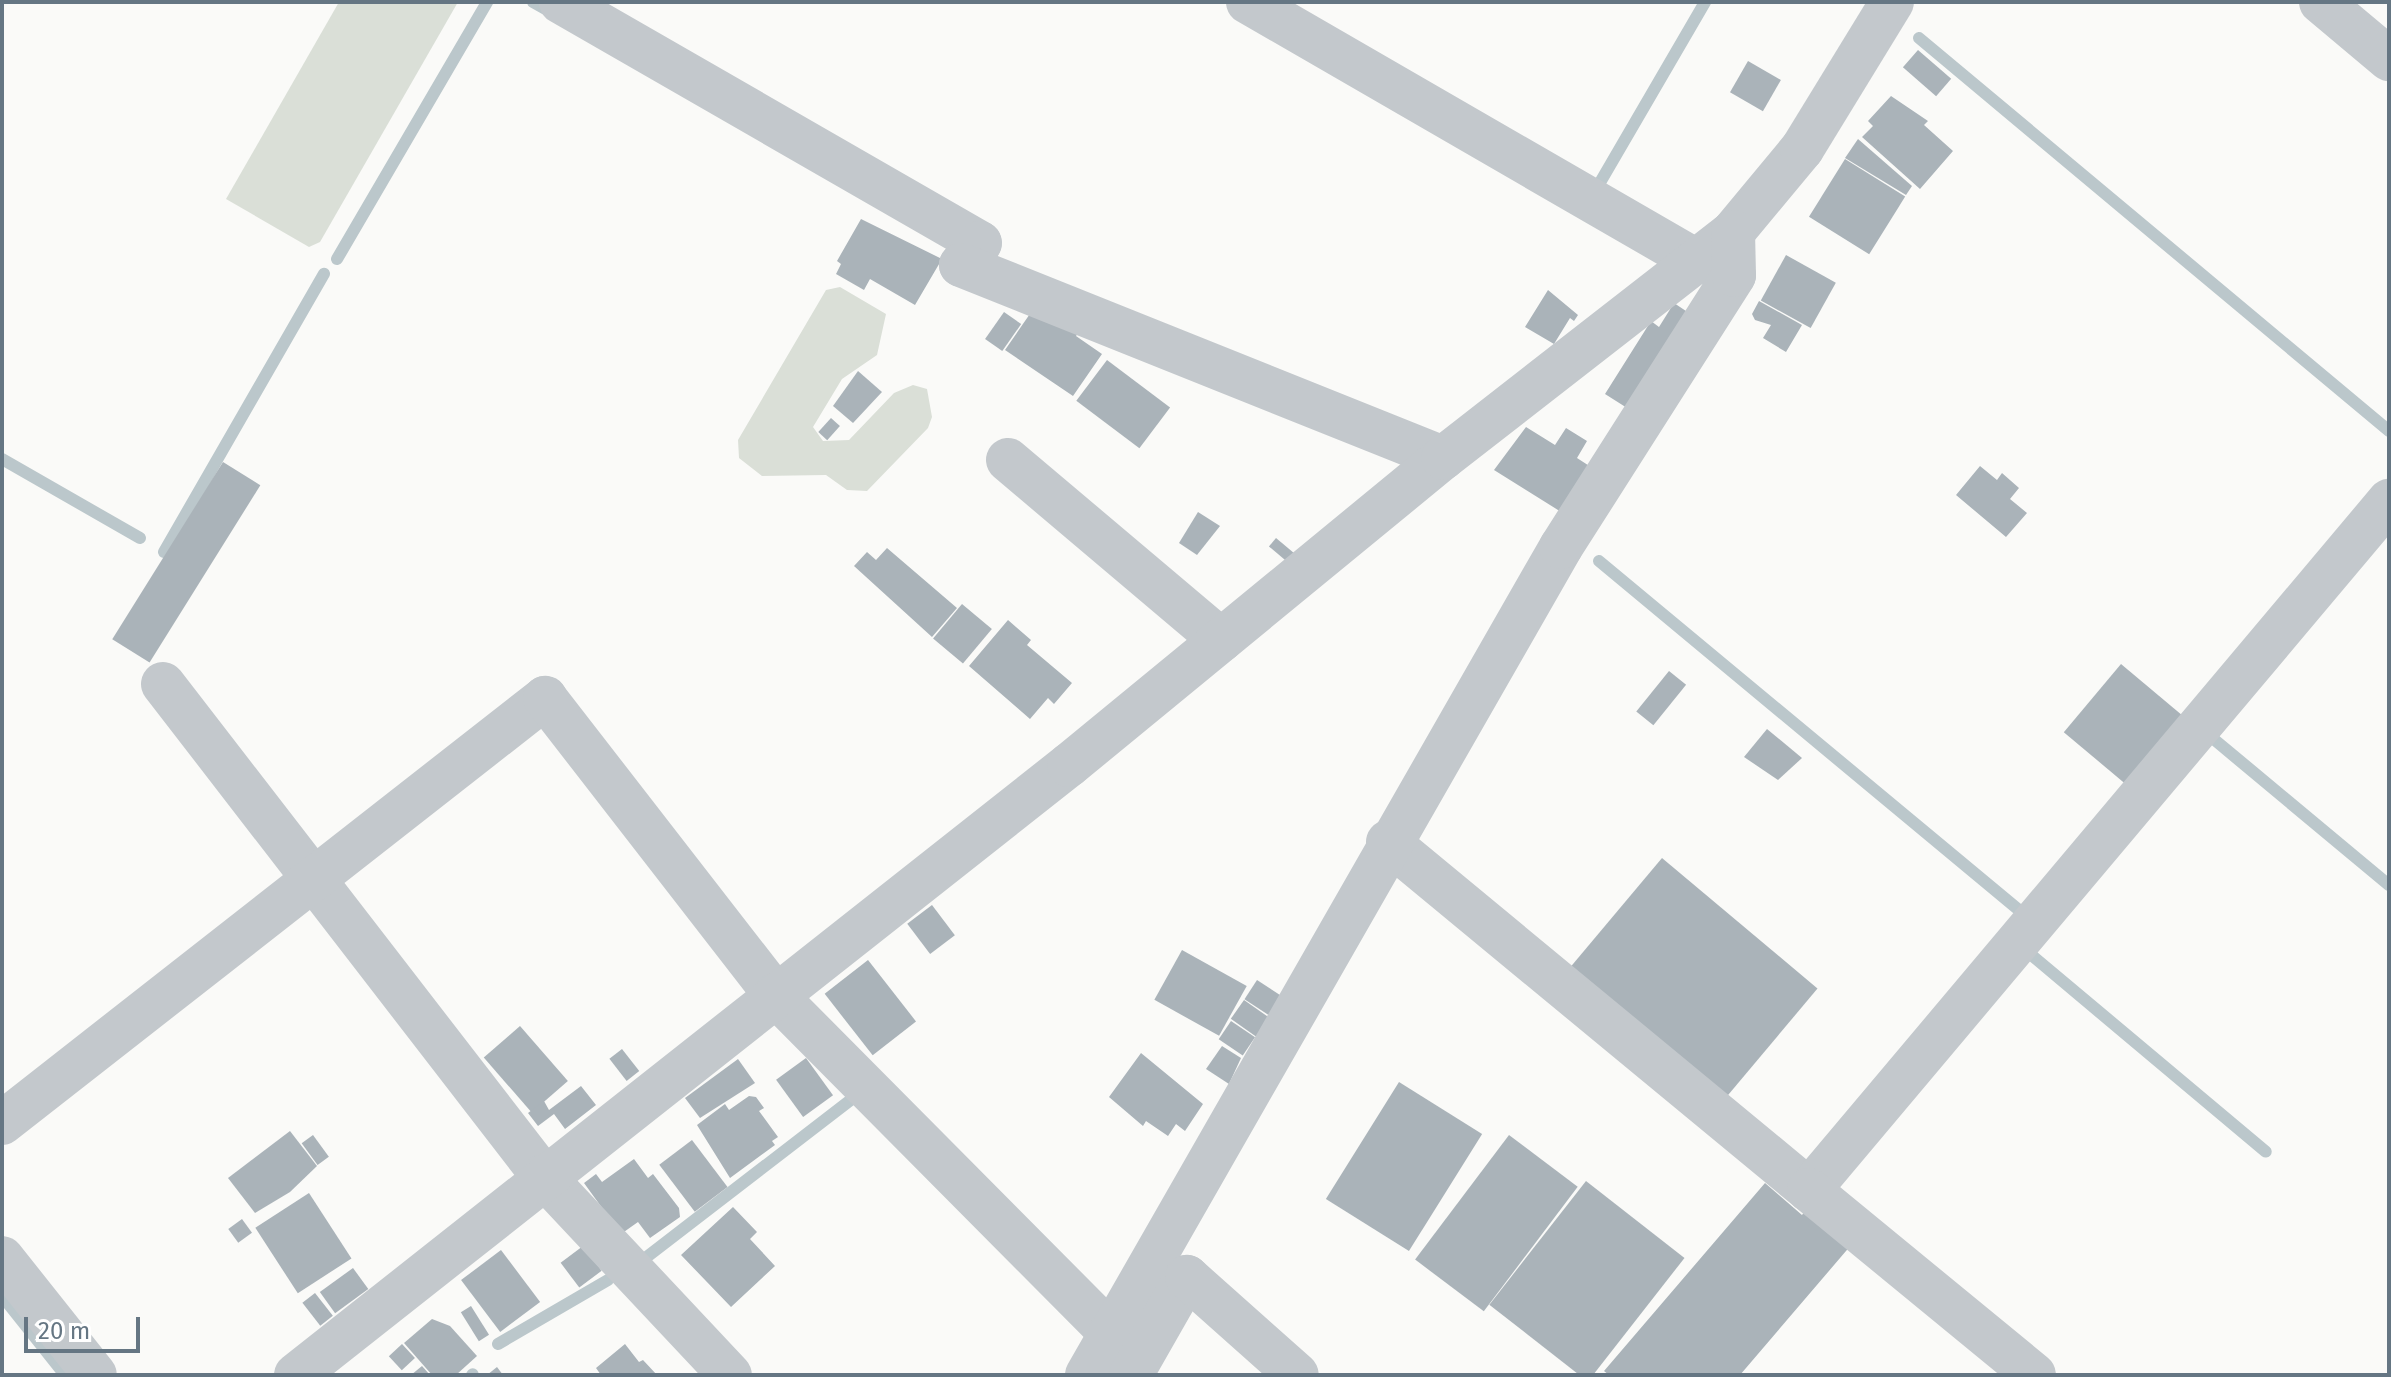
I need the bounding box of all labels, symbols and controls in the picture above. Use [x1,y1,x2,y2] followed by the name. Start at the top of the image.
[28,1301,144,1351] scale bar
[38,1317,90,1345] text: 20 m

